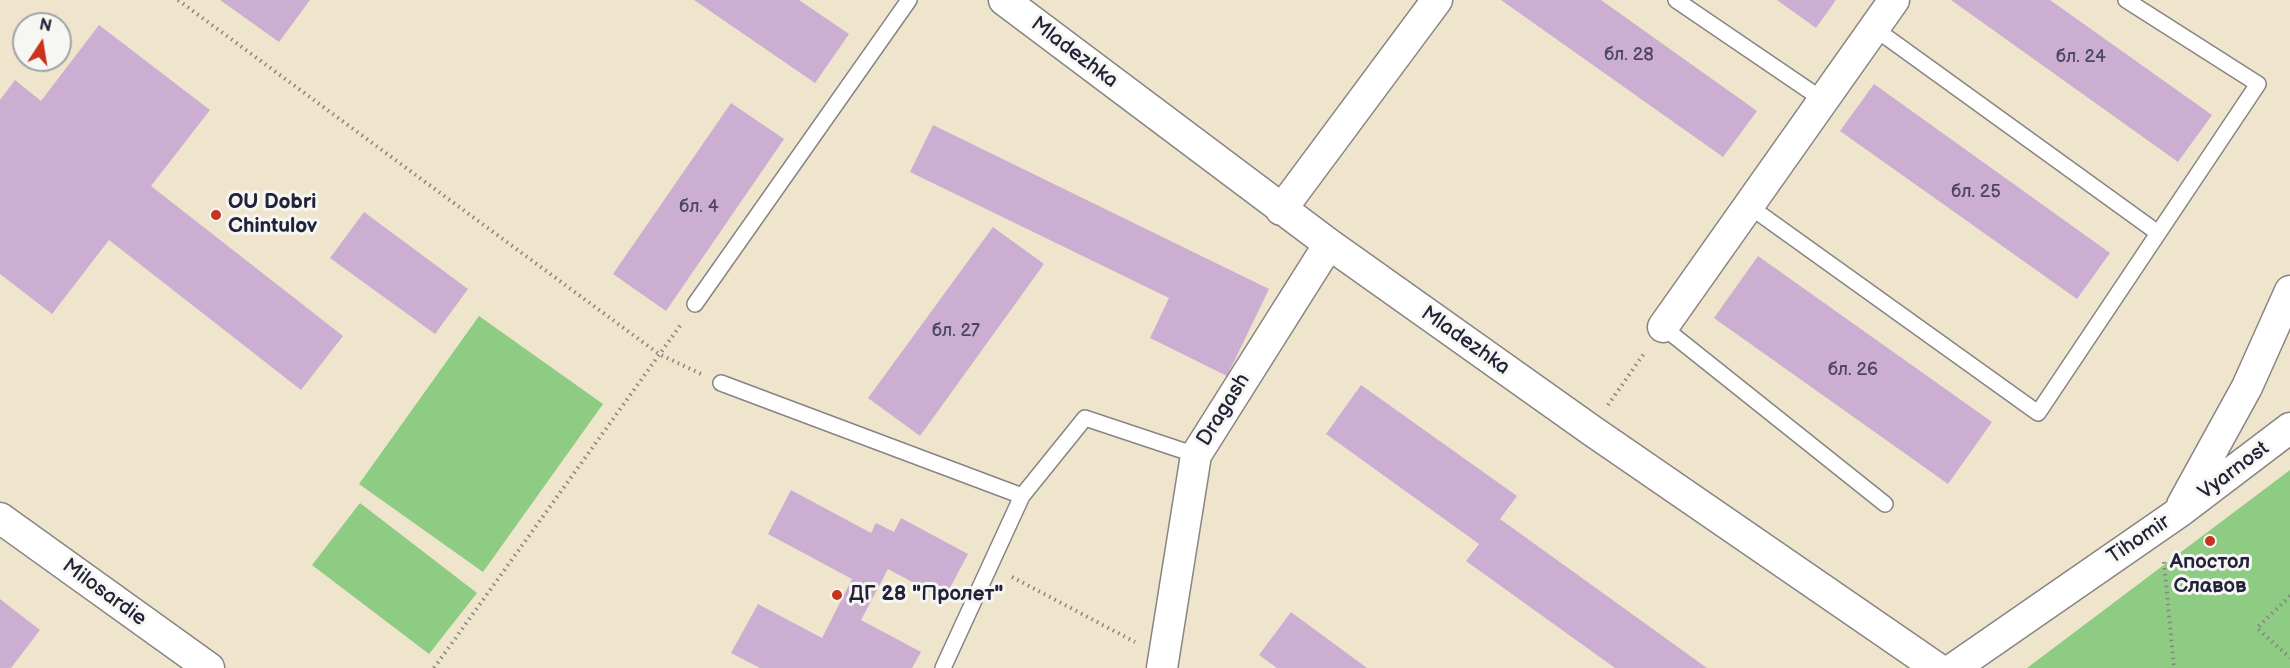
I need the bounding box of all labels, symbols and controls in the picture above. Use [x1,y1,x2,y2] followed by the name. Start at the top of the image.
[12,12,72,72] north arrow
[1025,12,1123,94] street label: Mladezhka
[38,15,53,36] text: N
[1604,44,1654,66] house number: бл. 28
[2056,46,2106,68] house number: бл. 24
[1951,181,2001,203] house number: бл. 25
[228,190,317,240] place label: OU Dobri Chintulov
[679,196,719,218] house number: бл. 4
[209,208,223,222] marker: OU Dobri Chintulov
[1416,301,1514,381] street label: Mladezhka
[932,320,980,342] house number: бл. 27
[1828,359,1878,381] house number: бл. 26
[1192,369,1256,451] street label: Dragash
[2194,436,2274,506] street label: Vyarnost
[2103,510,2175,570] street label: Tihomir
[2203,534,2217,548] marker: Апостол Славов
[2170,550,2250,600] place label: Апостол Славов
[57,554,151,632] street label: Milosardie
[849,582,1003,608] place label: ДГ 28 "Пролет"
[830,588,844,602] marker: ДГ 28 "Пролет"

